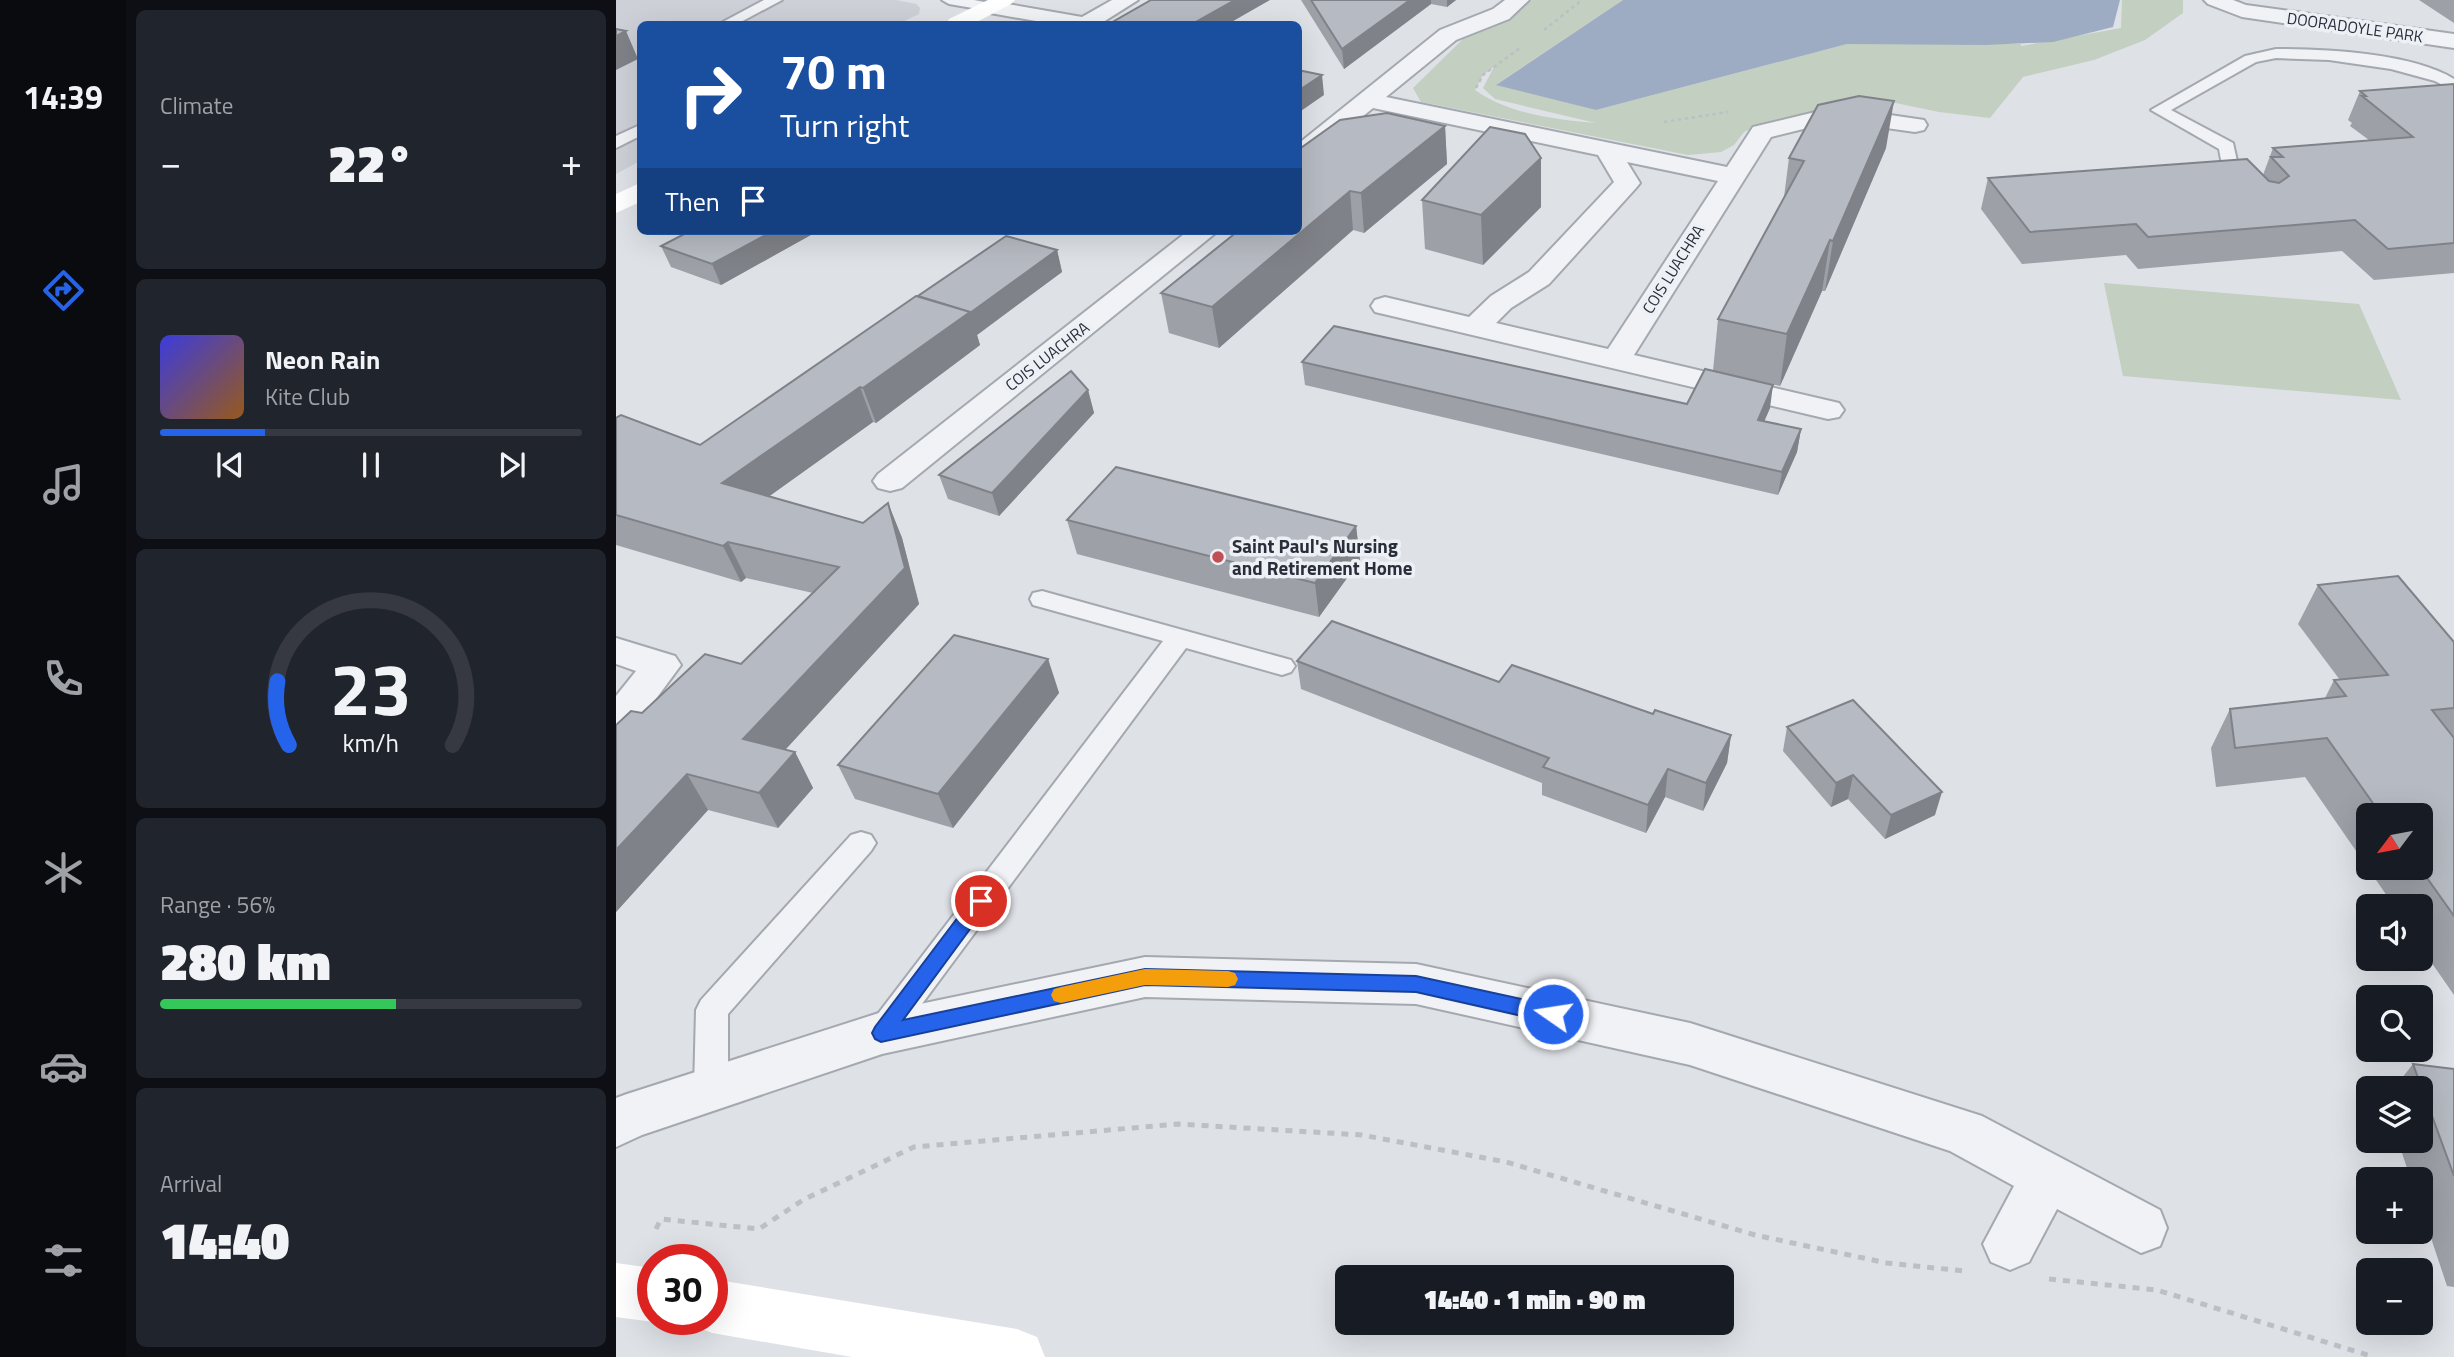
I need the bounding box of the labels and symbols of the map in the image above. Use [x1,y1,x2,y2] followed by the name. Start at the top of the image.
[2285,6,2425,48] street label: DOORADOYLE PARK
[1636,219,1710,318] street label: COIS LUACHRA
[1000,315,1095,397] street label: COIS LUACHRA
[1232,531,1413,582] place label: Saint Paul's Nursing and Retirement Home
[1210,549,1226,565] marker: Saint Paul's Nursing and Retirement Home
[2356,803,2432,880] north arrow
[951,871,1011,931] pin
[1516,977,1590,1051] position arrow
[637,1244,728,1335] speed limit sign: 30

